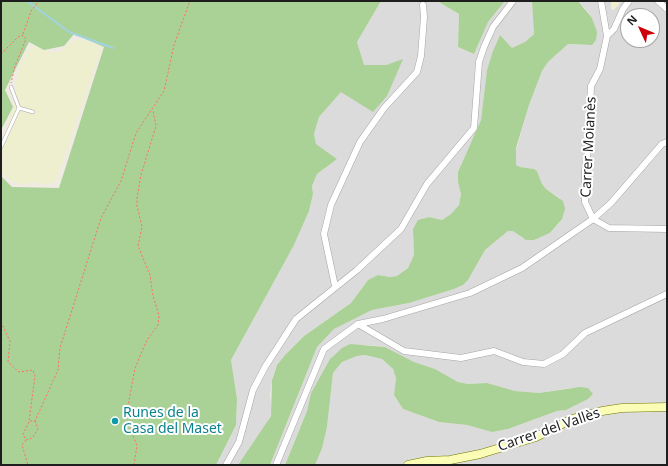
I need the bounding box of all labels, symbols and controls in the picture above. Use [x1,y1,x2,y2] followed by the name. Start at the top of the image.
[620,8,660,48] north arrow
[623,12,640,28] text: N
[578,96,600,198] street label: Carrer Moianès
[123,405,222,438] place label: Runes de la Casa del Maset
[496,405,602,455] street label: Carrer del Vallès
[110,416,120,426] marker: Runes de la Casa del Maset

